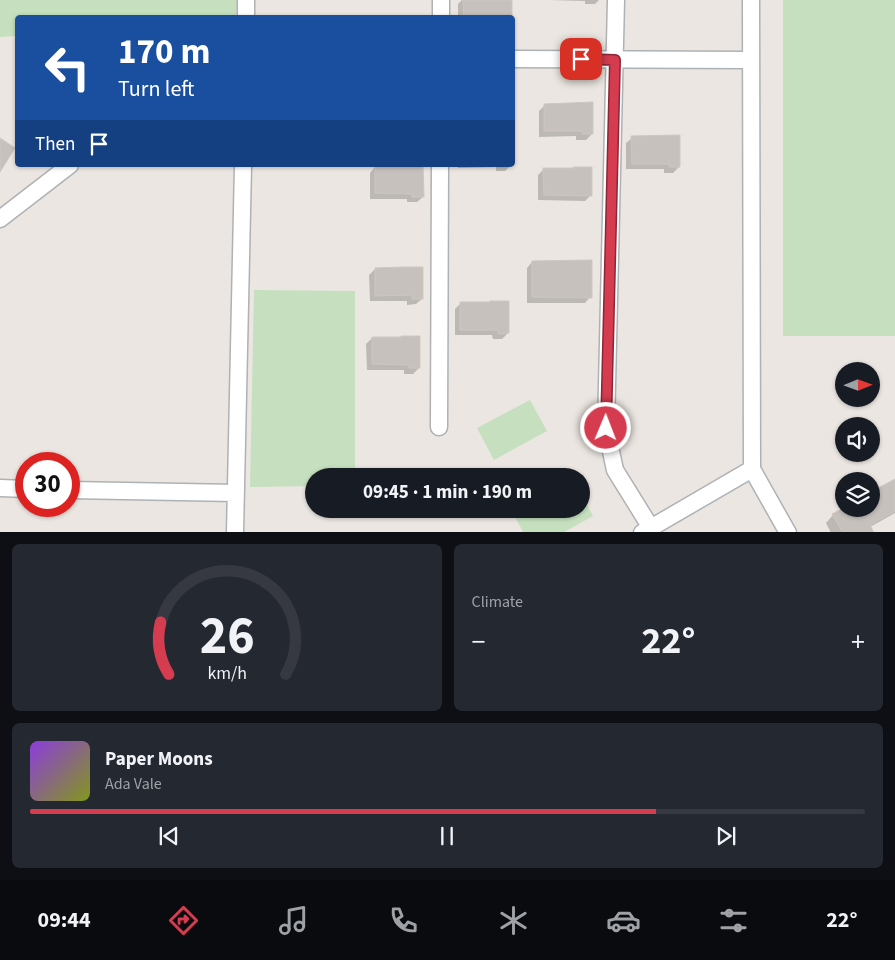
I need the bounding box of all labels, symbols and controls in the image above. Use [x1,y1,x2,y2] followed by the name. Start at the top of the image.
[118,27,210,77] text: 170 m
[35,35,100,100] icon: left
[560,38,602,80] pin
[567,45,595,73] icon: arrive
[118,73,194,105] text: Turn left
[85,130,113,158] icon: arrive
[35,131,75,158] text: Then
[835,362,880,408] north arrow
[835,362,880,517] map controls
[579,401,631,453] position arrow
[835,417,880,462] button: sound
[15,452,80,517] speed limit sign: 30
[835,472,880,517] button: layers
[363,479,532,506] text: 09:45 · 1 min · 190 m
[472,591,523,613] text: Climate
[199,600,254,674] text: 26
[641,614,695,668] text: 22°
[472,622,485,662] text: −
[851,622,865,662] text: +
[207,661,247,686] text: km/h
[105,746,213,773] text: Paper Moons
[105,773,162,795] text: Ada Vale
[155,822,183,850] icon: previous
[433,822,461,850] icon: pause
[712,822,740,850] icon: next
[166,903,201,938] icon: directions
[276,903,311,938] icon: music
[386,903,421,938] icon: phone
[496,903,531,938] icon: climate
[606,903,641,938] icon: car
[716,903,751,938] icon: filters
[38,904,91,936] text: 09:44
[826,904,857,936] text: 22°

